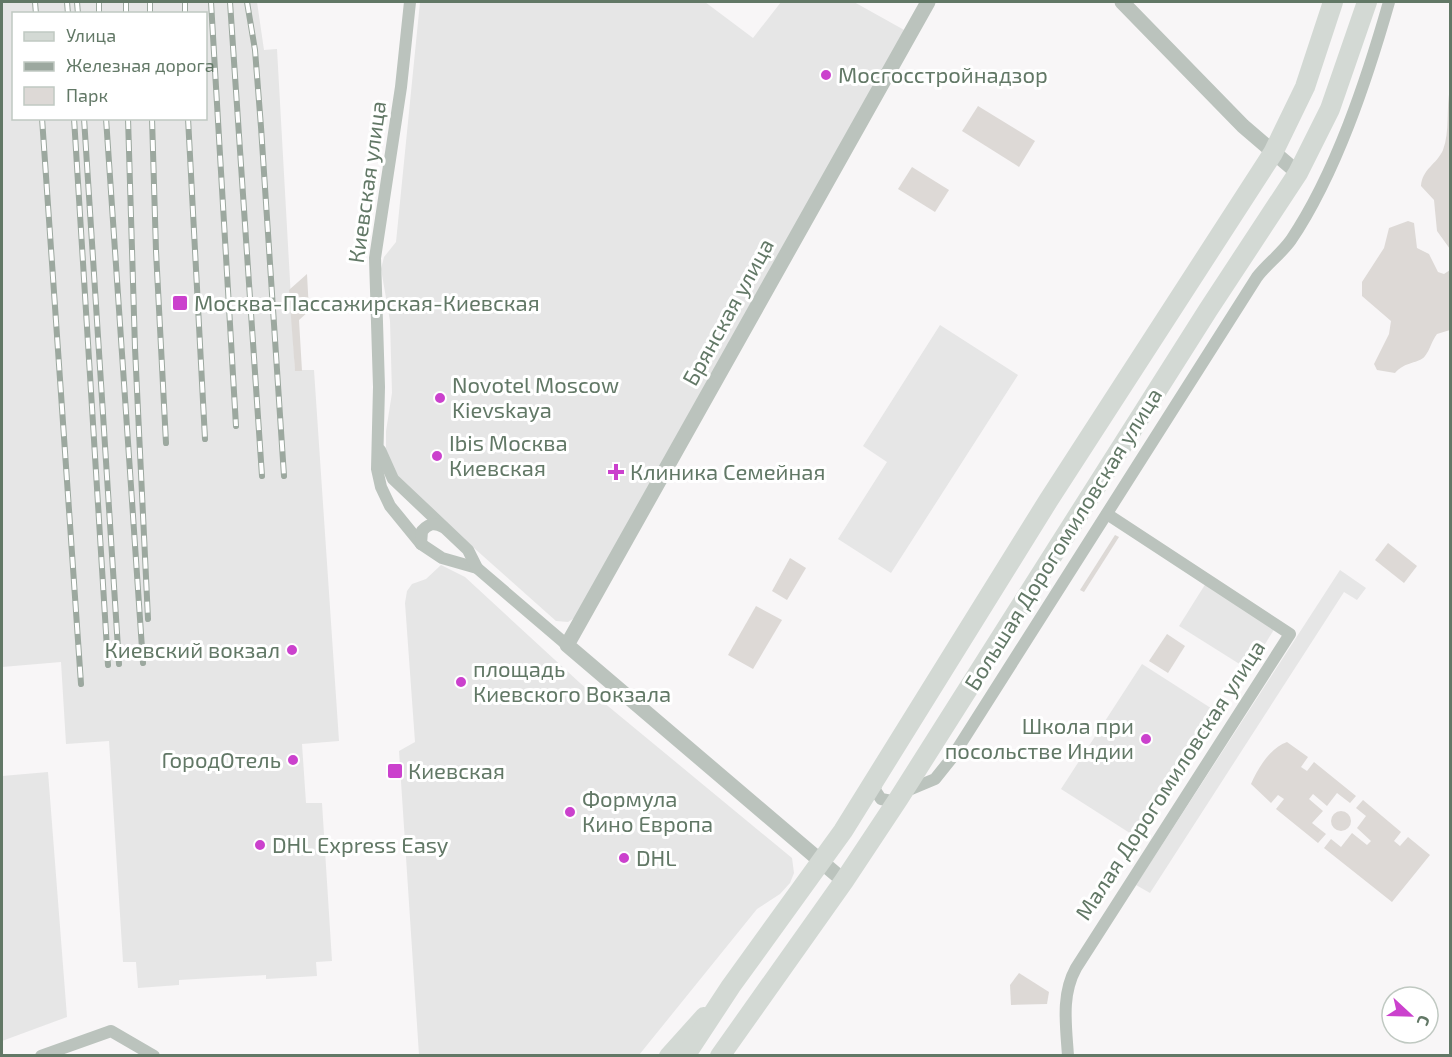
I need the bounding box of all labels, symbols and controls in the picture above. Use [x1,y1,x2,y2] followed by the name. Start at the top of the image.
[12,12,207,120] legend
[66,24,116,46] text: Улица
[66,54,215,76] text: Железная дорога
[838,61,1048,87] place label: Мосгосстройнадзор
[819,68,833,82] marker: Мосгосстройнадзор
[66,84,108,106] text: Парк
[342,99,391,265] street label: Киевская улица
[676,234,779,390] street label: Брянская улица
[194,289,540,315] place label: Москва-Пассажирская-Киевская
[171,294,189,312] marker: Москва-Пассажирская-Киевская
[452,371,619,422] place label: Novotel Moscow Kievskaya
[958,383,1167,695] street label: Большая Дорогомиловская улица
[433,391,447,405] marker: Novotel Moscow Kievskaya
[449,429,568,480] place label: Ibis Москва Киевская
[430,449,444,463] marker: Ibis Москва Киевская
[630,458,825,484] place label: Клиника Семейная
[607,463,625,481] marker: Клиника Семейная
[1069,635,1270,925] street label: Малая Дорогомиловская улица
[105,636,280,662] place label: Киевский вокзал
[285,643,299,657] marker: Киевский вокзал
[473,655,671,706] place label: площадь Киевского Вокзала
[454,675,468,689] marker: площадь Киевского Вокзала
[945,712,1134,763] place label: Школа при посольстве Индии
[1139,732,1153,746] marker: Школа при посольстве Индии
[162,746,281,772] place label: ГородОтель
[286,753,300,767] marker: ГородОтель
[408,757,505,783] place label: Киевская
[386,762,404,780] marker: Киевская
[582,785,713,836] place label: Формула Кино Европа
[563,805,577,819] marker: Формула Кино Европа
[272,831,449,857] place label: DHL Express Easy
[253,838,267,852] marker: DHL Express Easy
[636,844,677,870] place label: DHL
[617,851,631,865] marker: DHL
[1380,985,1440,1045] north arrow
[1414,1013,1435,1029] text: С

